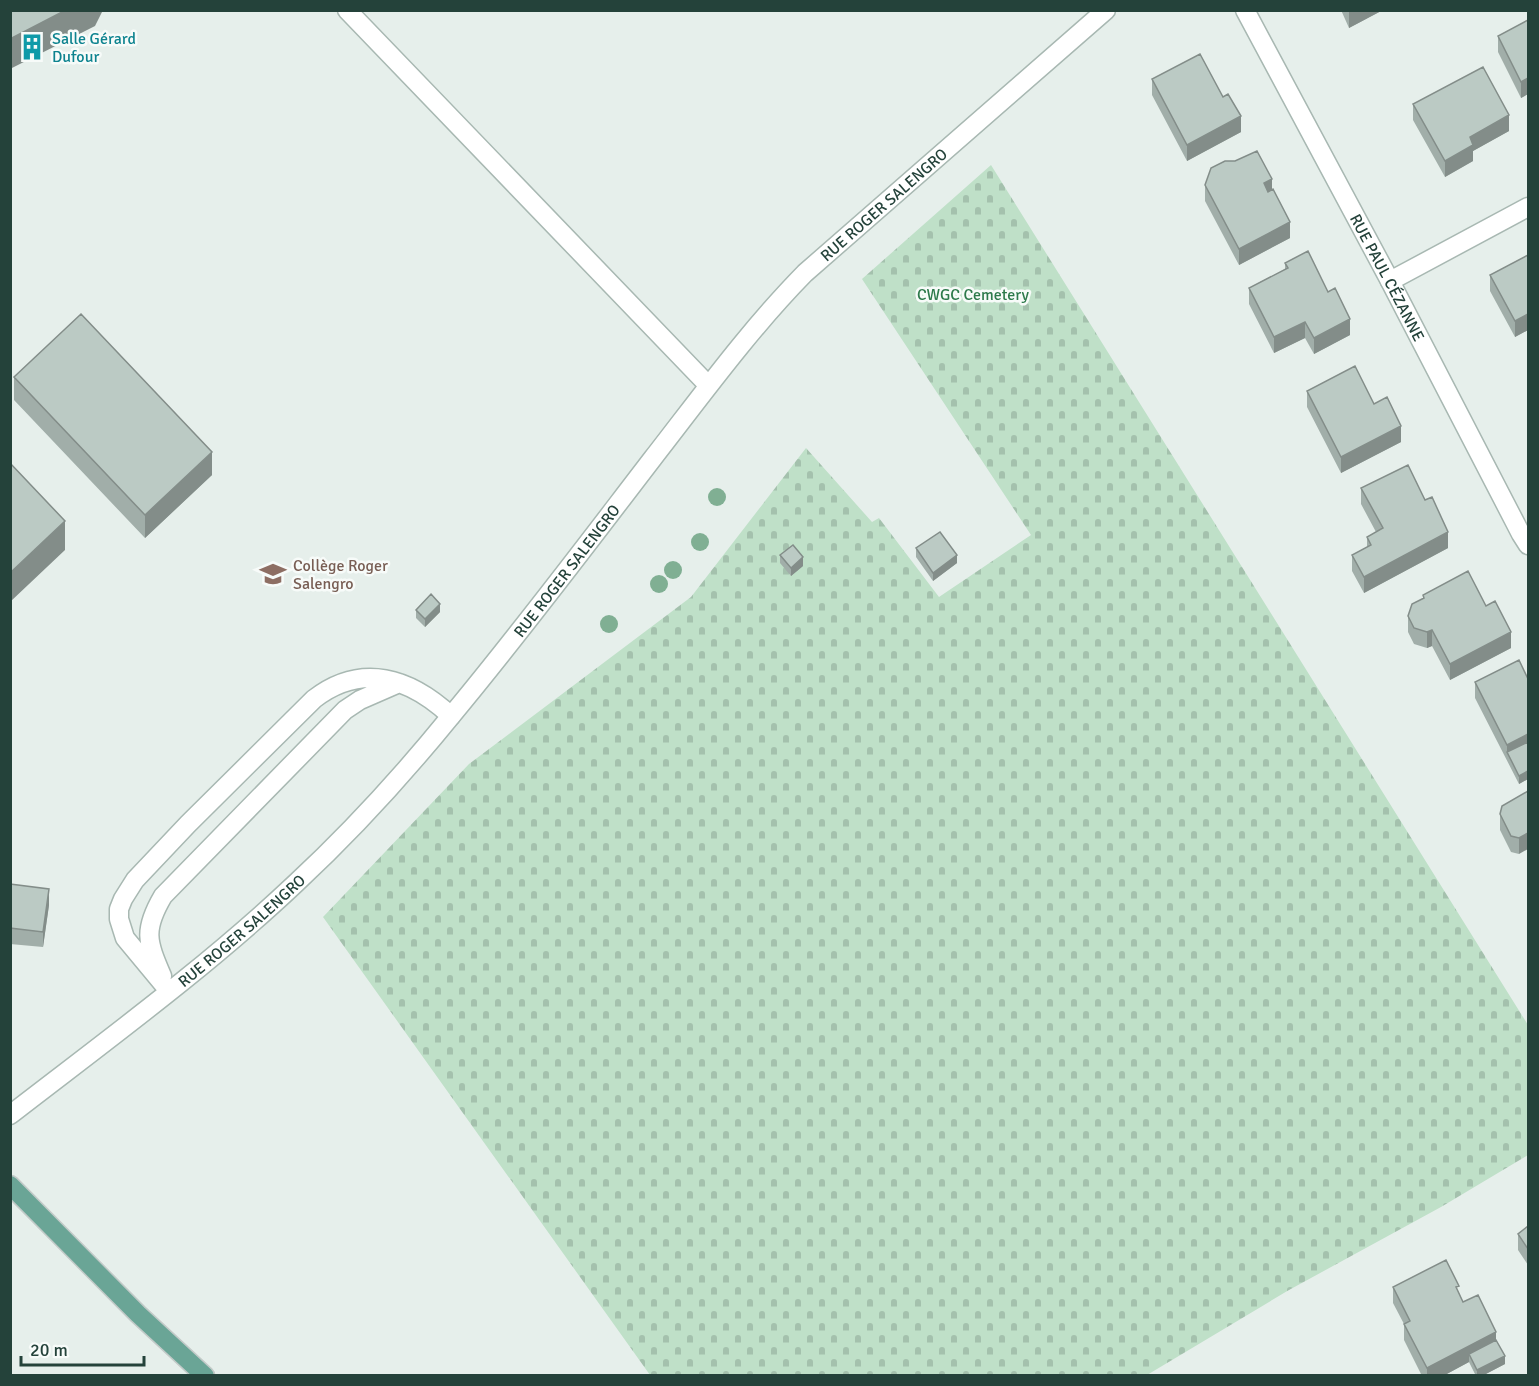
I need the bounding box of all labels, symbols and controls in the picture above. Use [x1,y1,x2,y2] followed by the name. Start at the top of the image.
[52,29,136,67] place label: Salle Gérard Dufour
[17,32,47,62] building icon: Salle Gérard Dufour
[817,144,952,266] street label: RUE ROGER SALENGRO
[1345,211,1428,345] street label: RUE PAUL CÉZANNE
[917,285,1030,305] park label: CWGC Cemetery
[510,501,625,642] street label: RUE ROGER SALENGRO
[293,556,388,594] place label: Collège Roger Salengro
[258,559,288,589] school or university icon: Collège Roger Salengro
[174,871,310,992] street label: RUE ROGER SALENGRO
[21,1329,144,1367] scale bar
[30,1339,68,1361] text: 20 m

